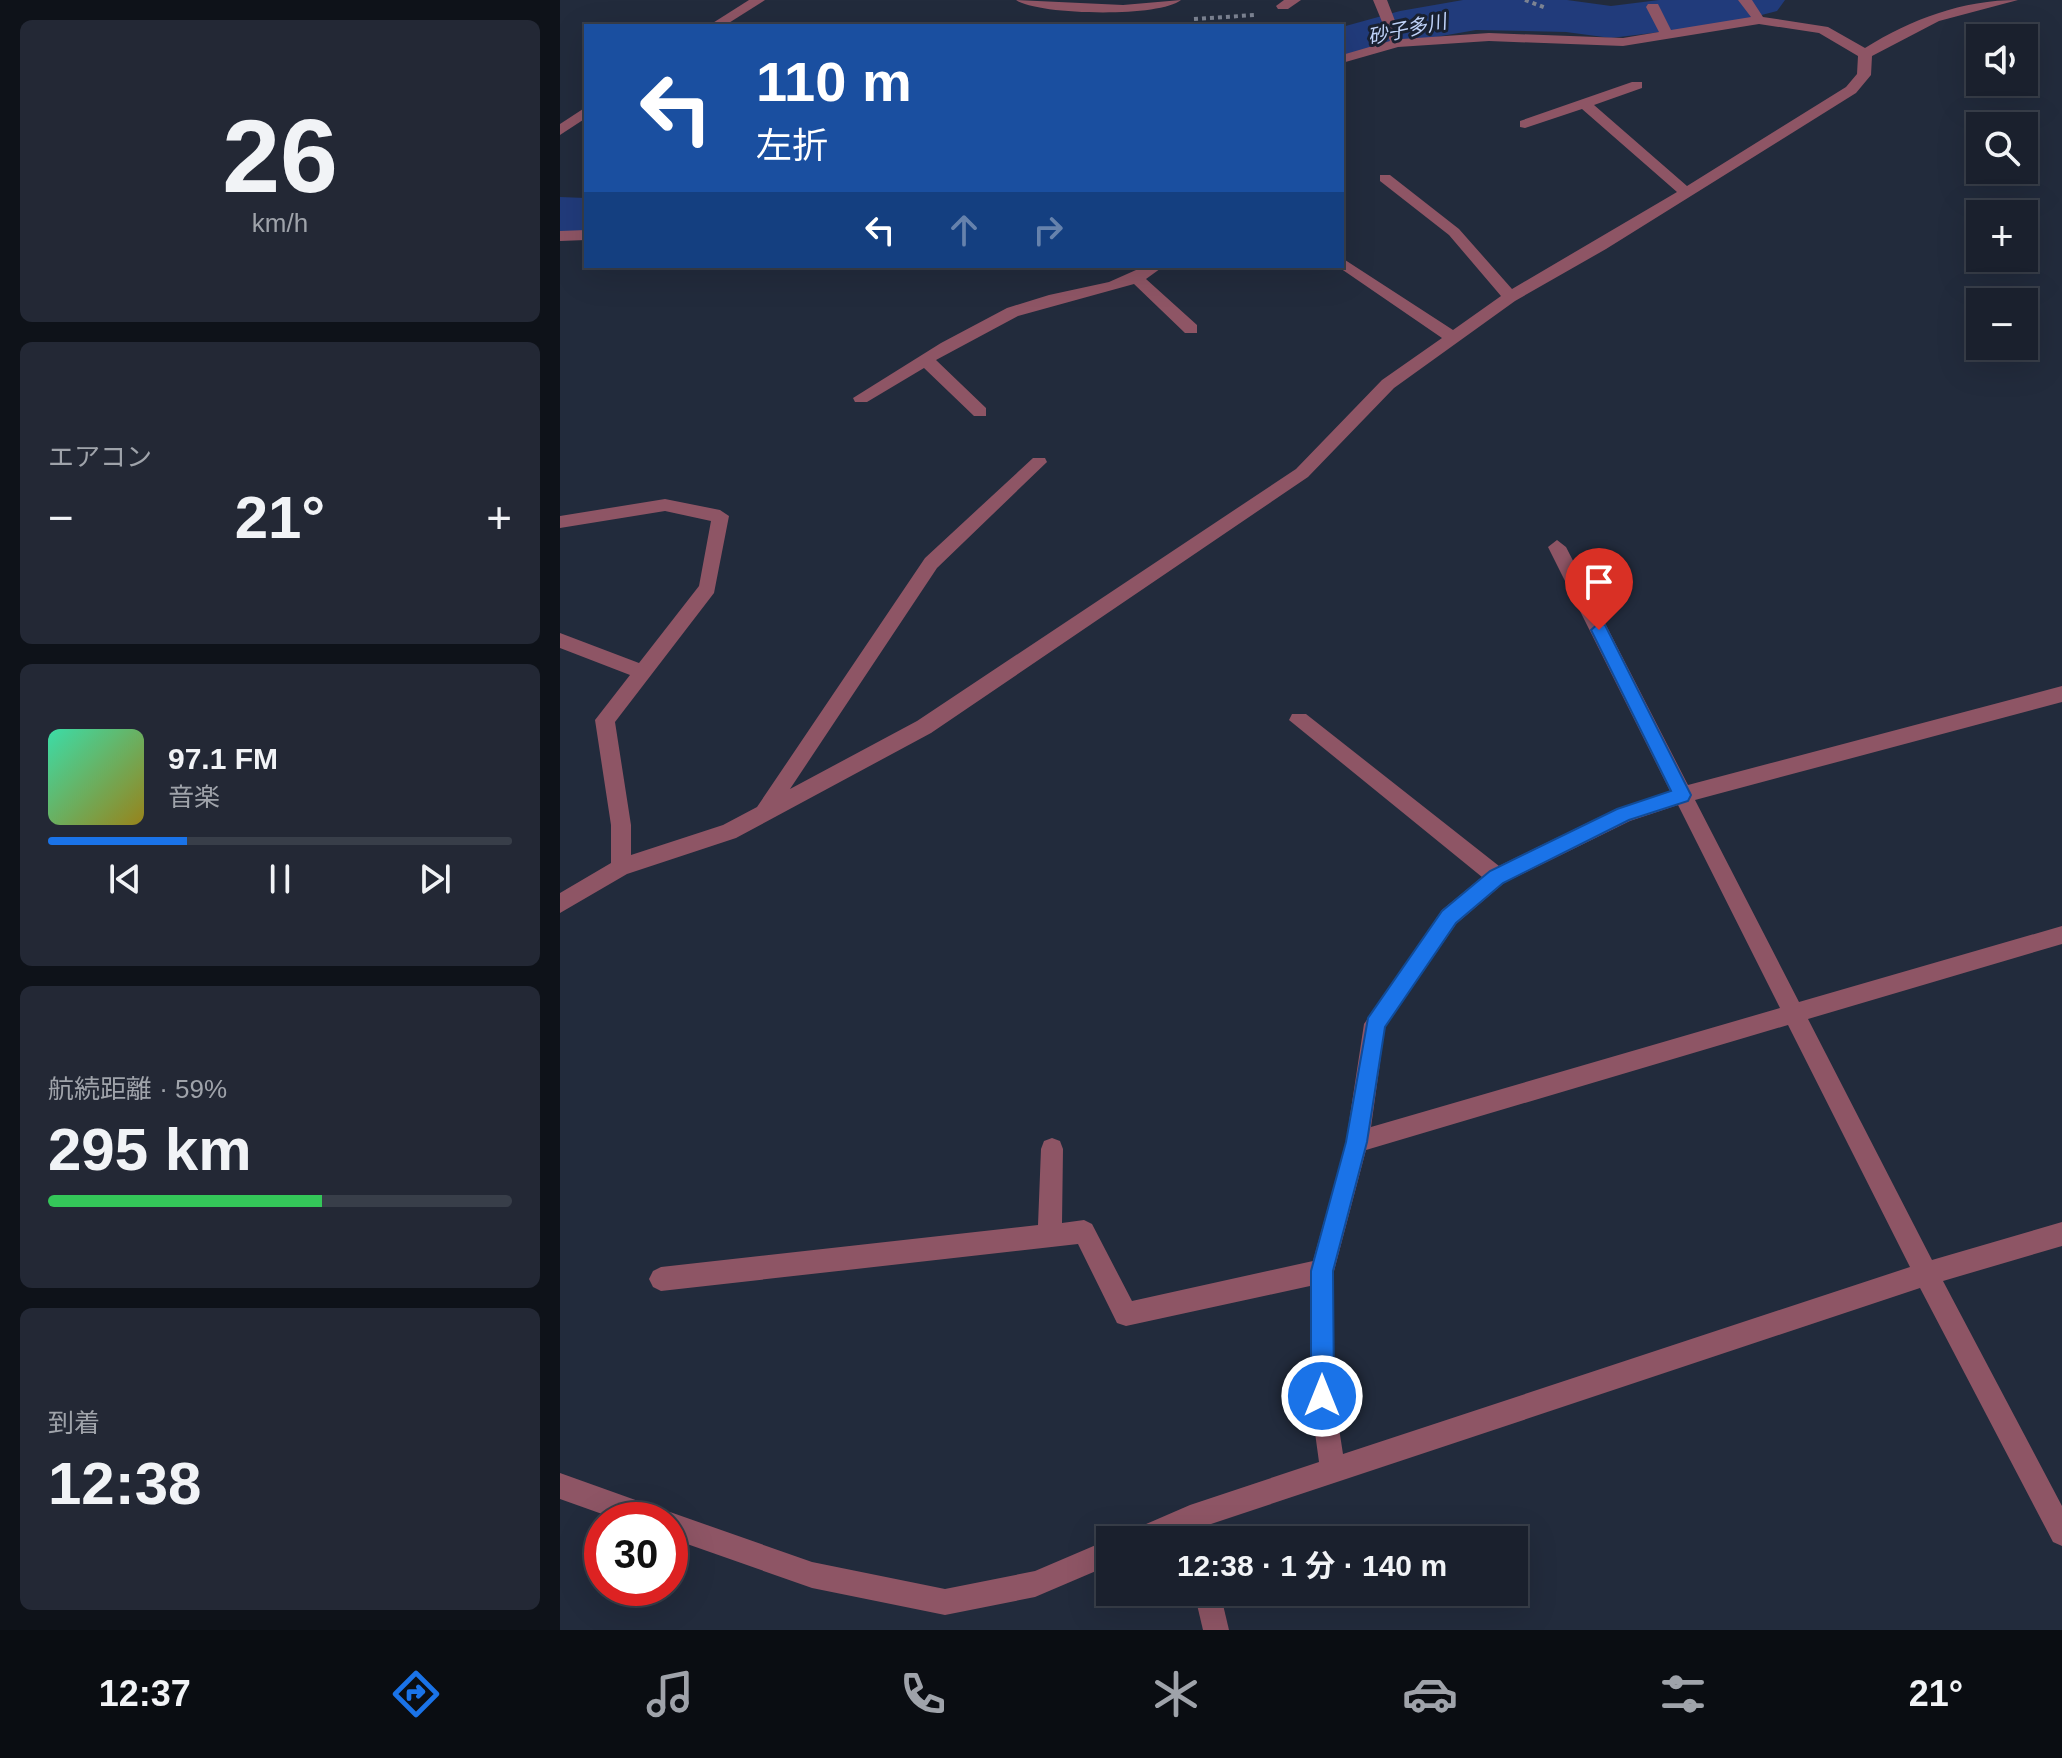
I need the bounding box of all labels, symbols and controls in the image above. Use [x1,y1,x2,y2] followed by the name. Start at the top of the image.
[1366,10,1450,48] water label: 砂子多川
[1966,24,2038,360] map controls
[1966,24,2038,96] button: sound
[756,50,912,113] text: 110 m
[624,56,728,160] icon: left
[222,98,338,214] text: 26
[1966,112,2038,184] button: search
[756,125,828,166] text: 左折
[1966,200,2038,272] button: +
[252,208,308,238] text: km/h
[858,208,902,252] icon: left
[942,208,986,252] icon: ahead
[1026,208,1070,252] icon: right
[1966,288,2038,360] button: −
[48,442,152,472] text: エアコン
[235,484,325,551] text: 21°
[48,493,74,542] text: −
[486,493,512,542] text: +
[1565,548,1633,630] pin
[1577,560,1621,604] icon: arrive
[168,742,278,775] text: 97.1 FM
[168,782,220,812] text: 音楽
[103,857,147,901] icon: previous
[258,857,302,901] icon: pause
[413,857,457,901] icon: next
[48,1074,227,1104] text: 航続距離 · 59%
[48,1116,252,1183] text: 295 km
[1280,1354,1364,1438] position arrow
[48,1408,100,1438] text: 到着
[48,1450,201,1517] text: 12:38
[584,1502,688,1606] speed limit sign: 30
[1177,1549,1447,1582] text: 12:38 · 1 分 · 140 m
[388,1666,444,1722] icon: directions
[642,1666,698,1722] icon: music
[895,1666,951,1722] icon: phone
[1148,1666,1204,1722] icon: climate
[1402,1666,1458,1722] icon: car
[1655,1666,1711,1722] icon: filters
[99,1673,191,1714] text: 12:37
[1909,1673,1963,1714] text: 21°

